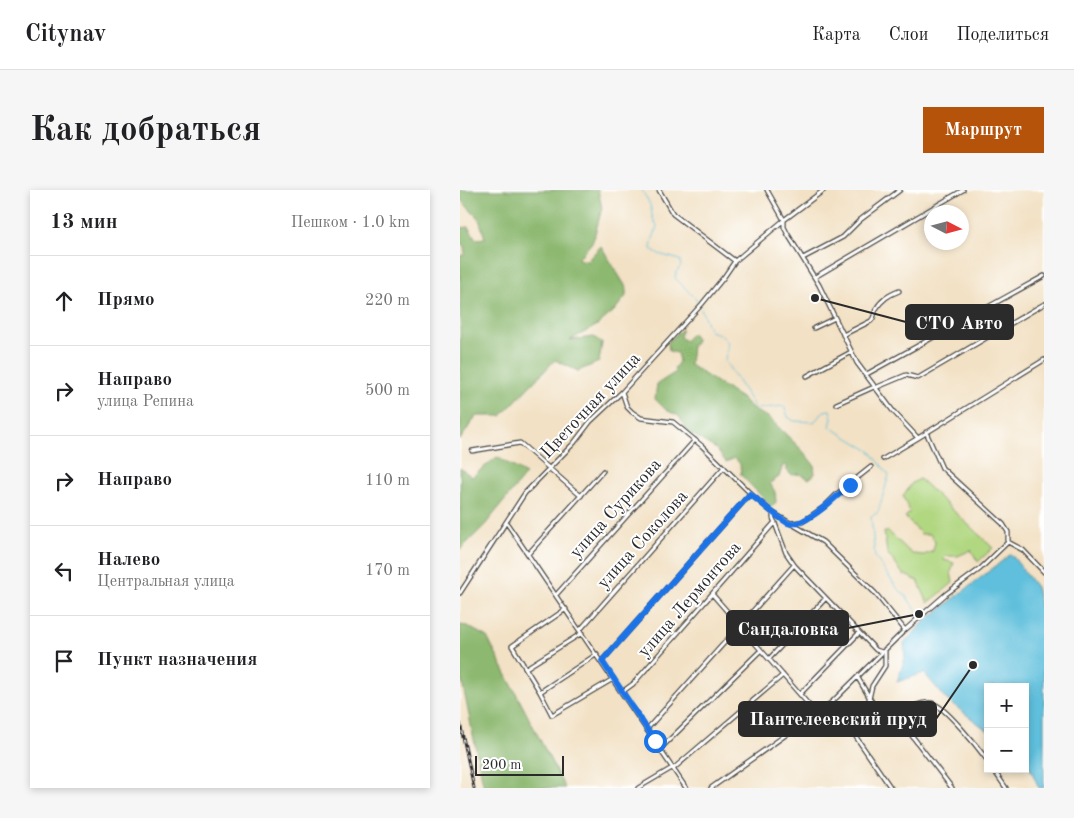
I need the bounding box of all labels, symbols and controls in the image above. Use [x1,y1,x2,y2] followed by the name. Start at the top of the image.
[25,23,106,47] text: Citynav
[812,26,861,44] text: Карта
[889,26,928,44] text: Слои
[956,26,1049,44] text: Поделиться
[923,107,1044,153] button: Маршрут
[30,113,261,148] text: Как добраться
[924,205,969,250] north arrow
[50,212,118,233] text: 13 мин
[291,215,410,231] text: Пешком · 1.0 km
[50,287,78,315] icon: ahead
[97,291,155,310] text: Прямо
[365,293,410,309] text: 220 m
[906,305,1013,339] callout: СТО Авто
[915,315,1003,334] text: СТО Авто
[537,349,644,462] street label: Цветочная улица
[97,371,172,390] text: Направо
[50,377,78,405] icon: right
[365,383,410,399] text: 500 m
[97,394,194,410] text: улица Репина
[567,455,665,562] street label: улица Сурикова
[50,467,78,495] icon: right
[97,471,172,490] text: Направо
[365,473,410,489] text: 110 m
[839,474,862,497] route end
[594,487,692,592] street label: улица Соколова
[635,538,745,661] street label: улица Лермонтова
[97,551,160,570] text: Налево
[50,557,78,585] icon: left
[365,563,410,579] text: 170 m
[97,574,235,590] text: Центральная улица
[727,611,848,645] callout: Сандаловка
[737,621,839,640] text: Сандаловка
[50,647,78,675] icon: arrive
[97,651,257,670] text: Пункт назначения
[984,683,1029,773] map controls
[984,683,1029,728] button: +
[739,702,936,736] callout: Пантелеевский пруд
[749,711,927,730] text: Пантелеевский пруд
[984,728,1029,773] button: −
[644,730,667,753] route start
[475,753,564,776] scale bar
[482,758,521,772] text: 200 m

